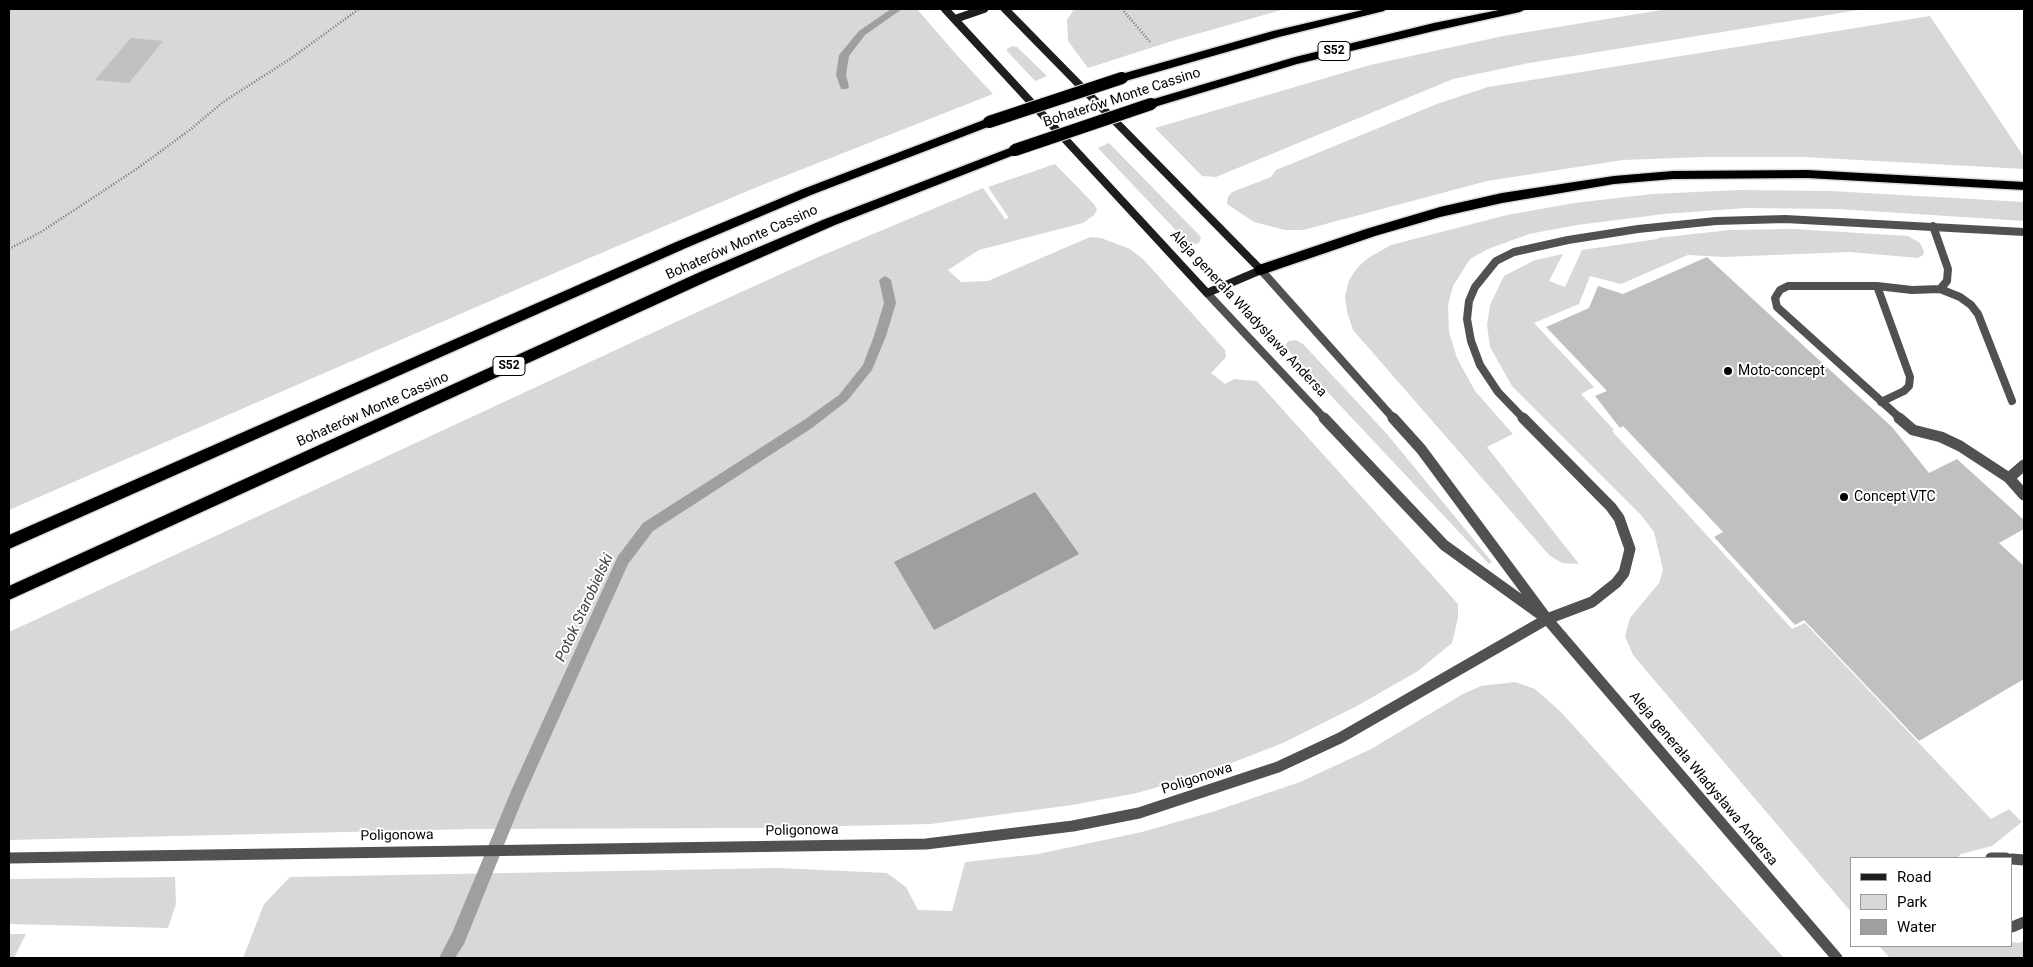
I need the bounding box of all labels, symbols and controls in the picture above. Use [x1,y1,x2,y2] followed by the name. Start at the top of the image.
[1318,41,1350,60] road number: S52
[1041,65,1203,131] street label: Bohaterów Monte Cassino
[664,202,820,284] street label: Bohaterów Monte Cassino
[1166,227,1330,401] street label: Aleja generała Władysława Andersa
[493,356,525,376] road number: S52
[1738,363,1825,379] place label: Moto-concept
[1722,365,1734,377] marker: Moto-concept
[295,369,451,451] street label: Bohaterów Monte Cassino
[1854,489,1936,505] place label: Concept VTC
[1838,491,1850,503] marker: Concept VTC
[552,551,618,665] water label: Potok Starobielski
[1625,689,1781,869] street label: Aleja generała Władysława Andersa
[1160,760,1234,798] street label: Poligonowa
[765,822,839,840] street label: Poligonowa
[360,827,434,845] street label: Poligonowa
[1850,857,2013,947] legend
[1897,868,1931,886] text: Road
[1897,893,1927,911] text: Park
[1897,918,1936,936] text: Water

